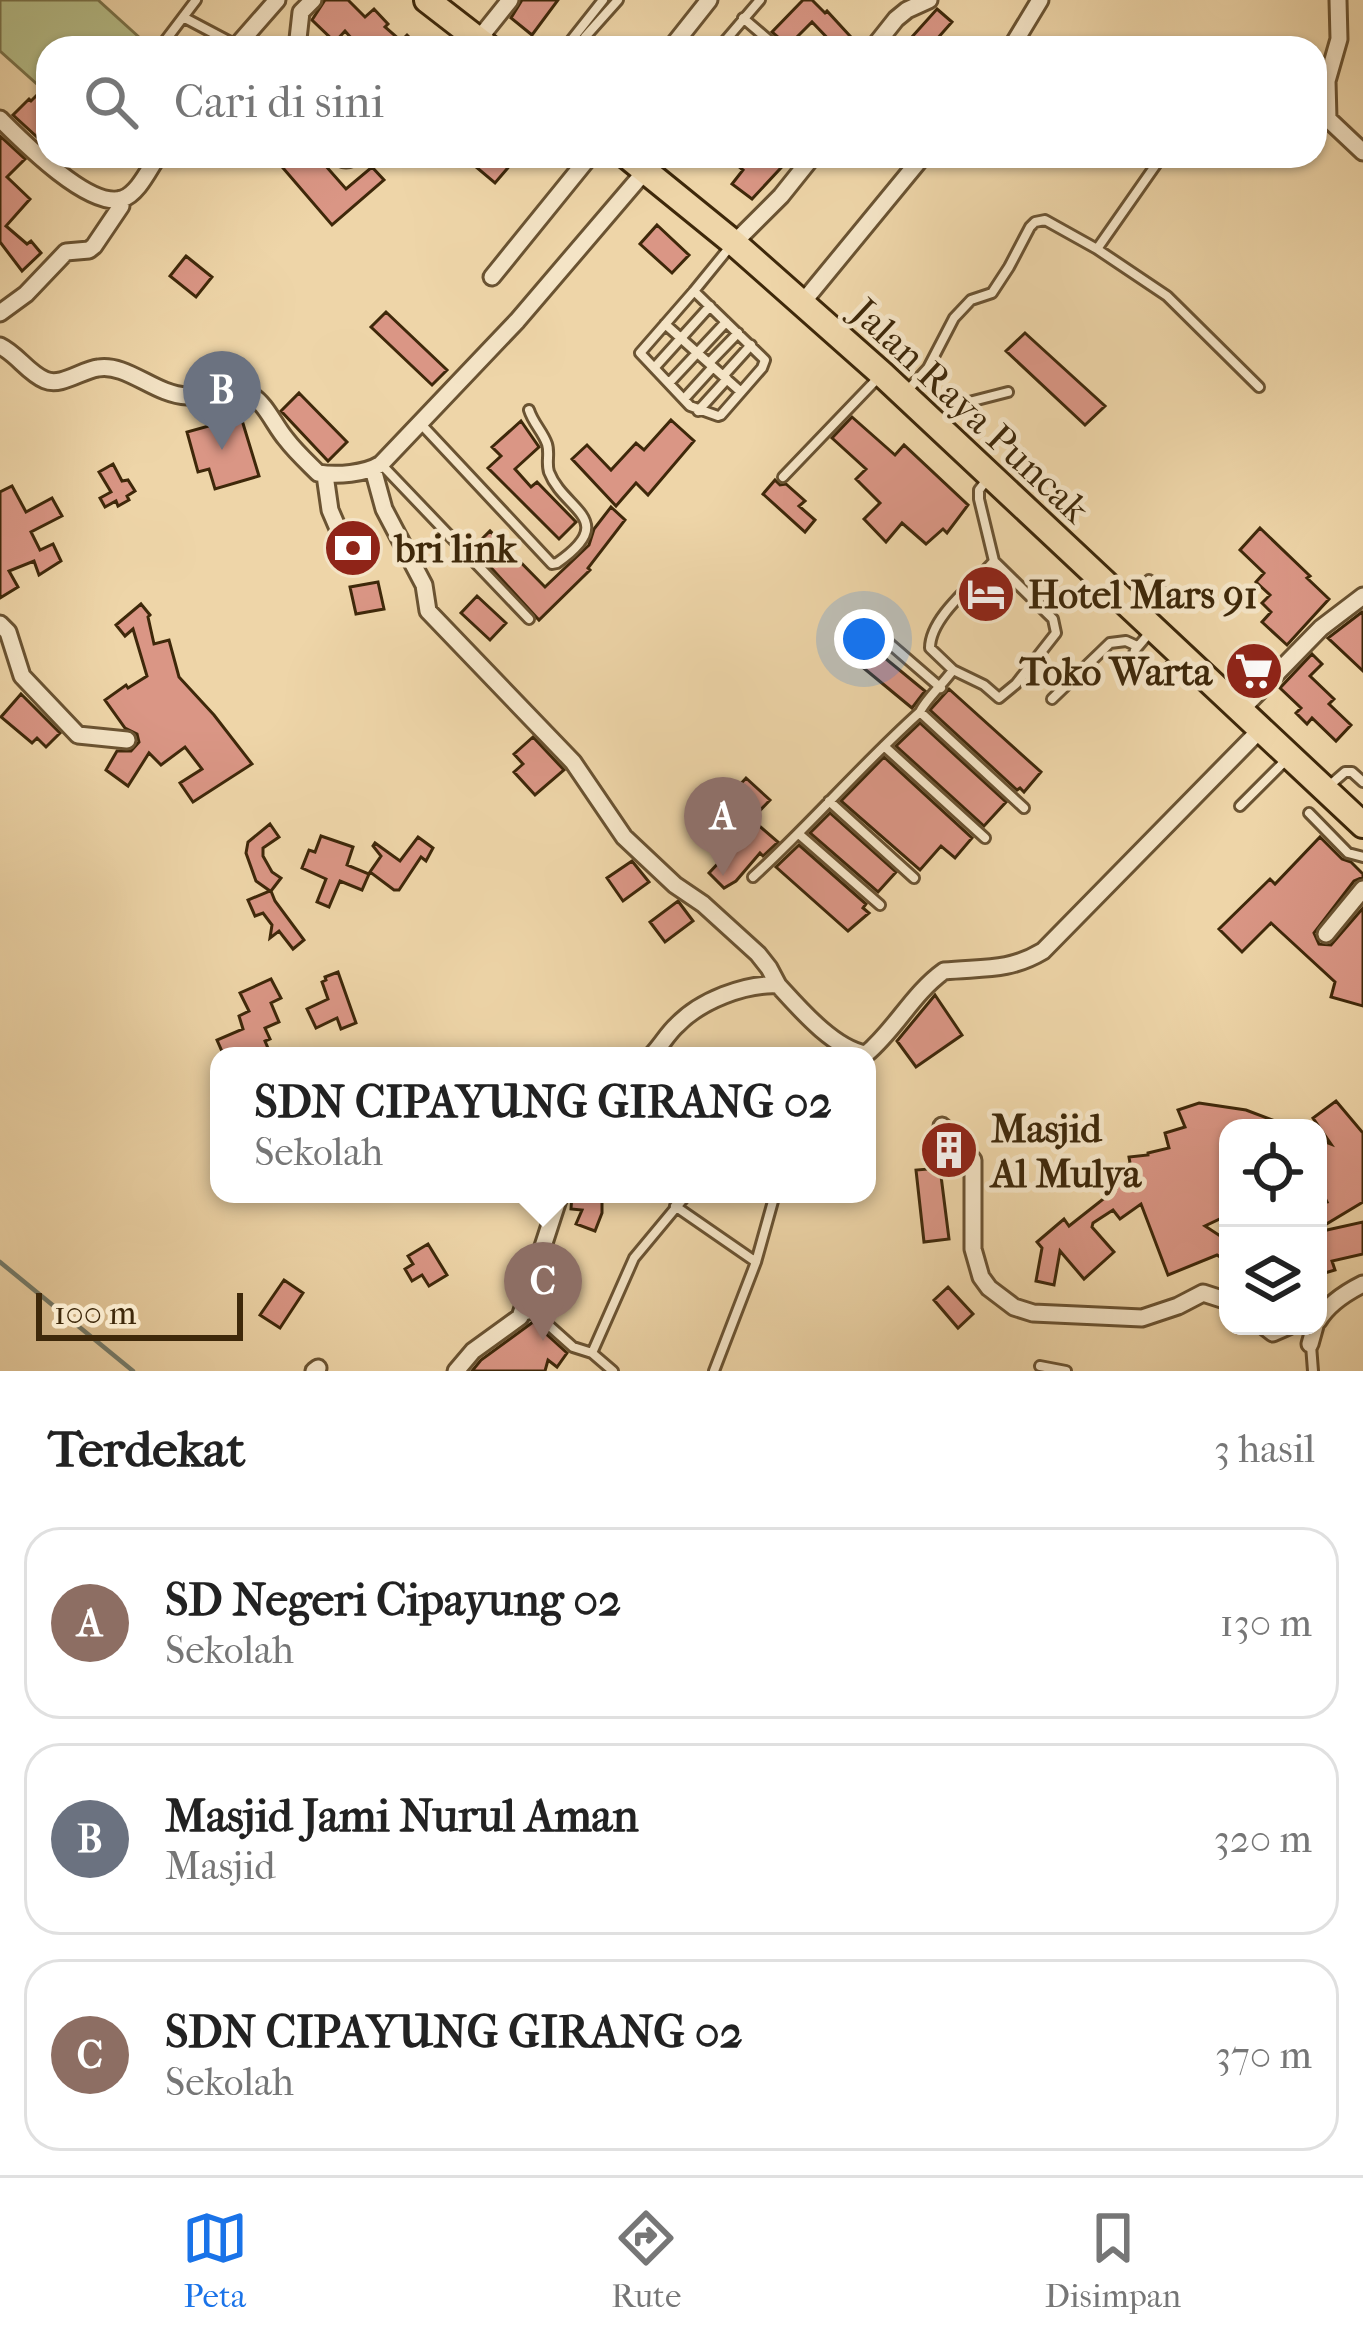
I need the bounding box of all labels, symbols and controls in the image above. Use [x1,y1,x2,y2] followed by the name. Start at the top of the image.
[36,36,1327,168] search box
[78,69,144,135] icon: search
[174,76,384,129] text: Cari di sini
[840,287,1099,533] street label: Jalan Raya Puncak
[183,351,261,450] pin: B
[322,517,384,579] bank icon: bri link
[393,526,518,572] place label: bri link
[955,563,1017,625] hotel icon: Hotel Mars 91
[1028,572,1258,618] place label: Hotel Mars 91
[834,609,894,669] your location
[1223,640,1285,702] supermarket icon: Toko Warta
[1019,649,1213,695] place label: Toko Warta
[684,777,762,876] pin: A
[210,1047,876,1203] popup
[254,1076,832,1129] text: SDN CIPAYUNG GIRANG 02
[989,1106,1142,1197] place label: Masjid Al Mulya
[918,1119,980,1181] building icon: Masjid Al Mulya
[1219,1119,1327,1335] map controls
[1219,1119,1327,1227] button: locate
[254,1129,383,1175] text: Sekolah
[1219,1227,1327,1335] button: layers
[504,1242,582,1341] pin: C
[36,1287,243,1340] scale bar
[54,1294,137,1333] text: 100 m
[48,1419,245,1479] text: Terdekat
[1214,1426,1315,1472] text: 3 hasil
[165,1574,621,1627] text: SD Negeri Cipayung 02
[77,1600,103,1646] text: A
[1220,1600,1312,1646] text: 130 m
[165,1627,294,1673] text: Sekolah
[165,1790,639,1843] text: Masjid Jami Nurul Aman
[77,1816,103,1862] text: B
[1214,1816,1312,1862] text: 320 m
[165,1843,276,1889] text: Masjid
[165,2006,743,2059] text: SDN CIPAYUNG GIRANG 02
[77,2032,103,2078] text: C
[1215,2032,1312,2078] text: 370 m
[165,2059,294,2105] text: Sekolah
[182,2205,248,2316] tab: Peta
[611,2205,681,2316] tab: Rute
[1045,2205,1181,2316] tab: Disimpan

